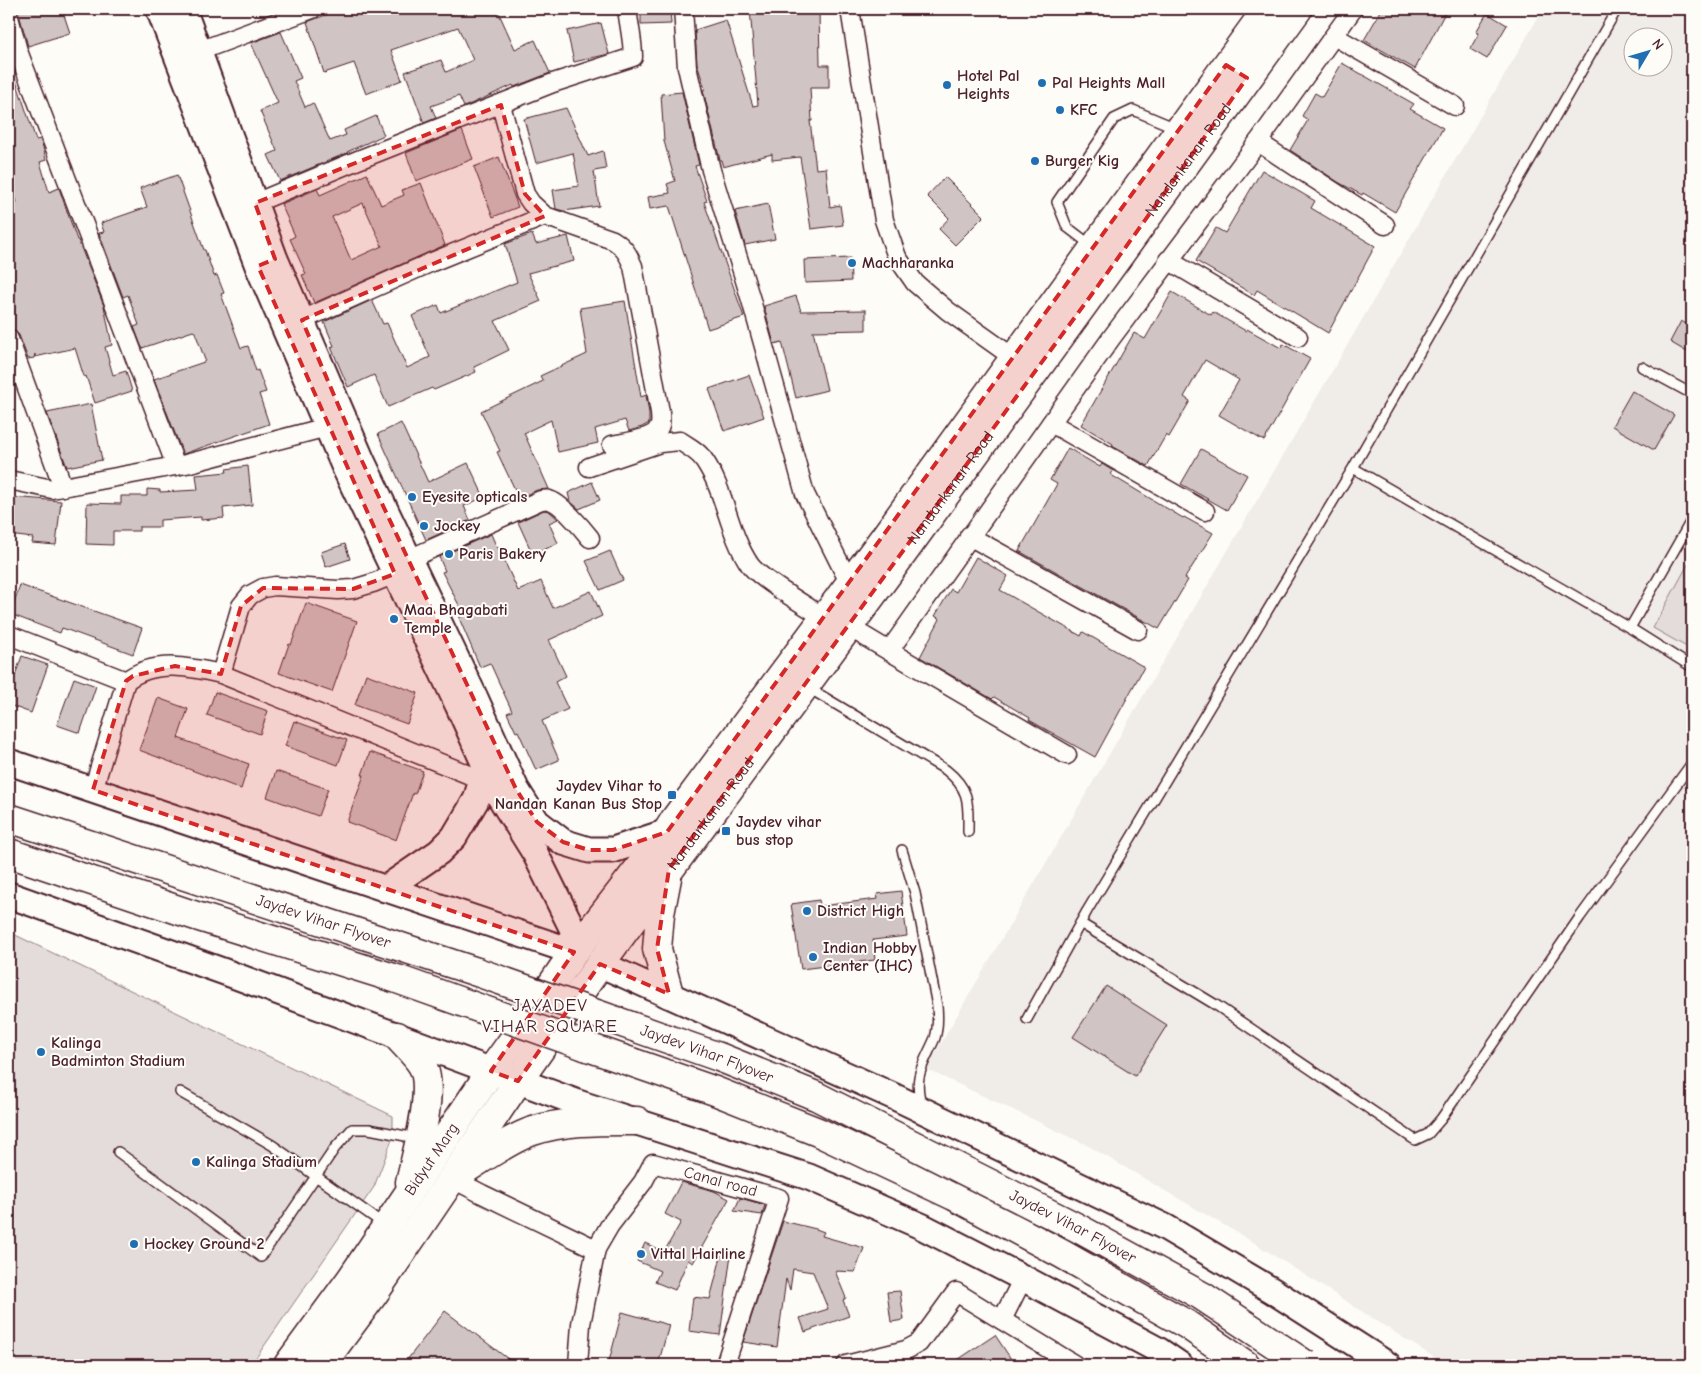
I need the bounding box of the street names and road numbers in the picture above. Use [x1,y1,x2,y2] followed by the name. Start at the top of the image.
[1142,100,1235,220] street label: Nandankanan Road
[904,428,997,548] street label: Nandankanan Road
[663,754,758,874] street label: Nandankanan Road
[254,891,394,952] street label: Jaydev Vihar Flyover
[638,1021,777,1087] street label: Jaydev Vihar Flyover
[401,1120,462,1199] street label: Bidyut Marg
[682,1163,759,1200] street label: Canal road
[1006,1186,1140,1267] street label: Jaydev Vihar Flyover

